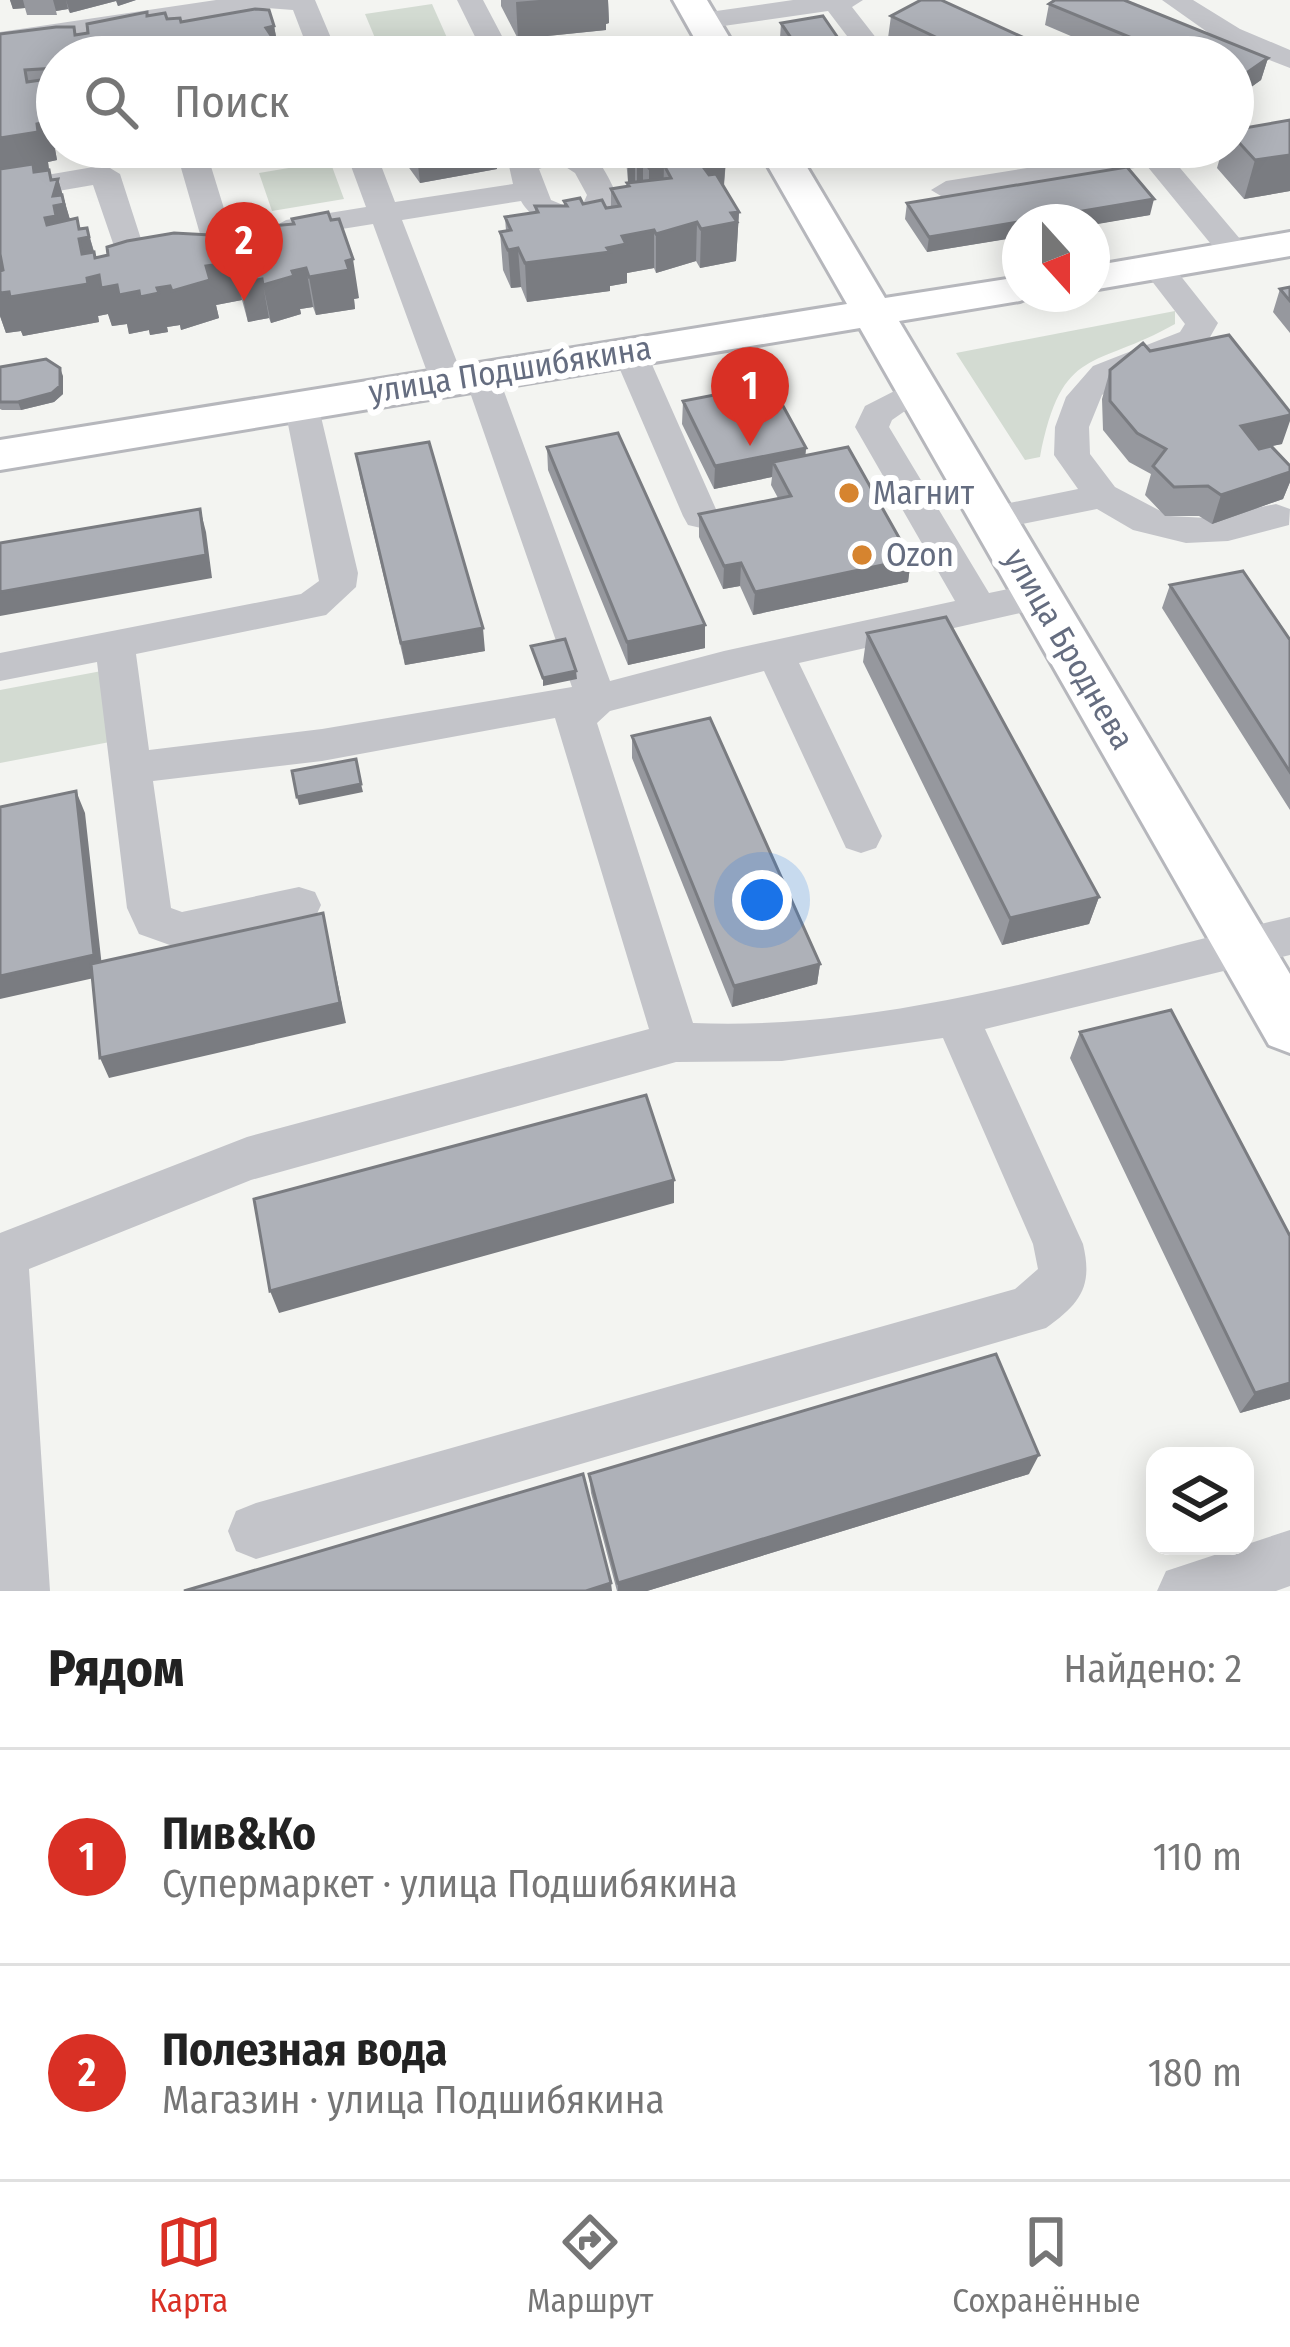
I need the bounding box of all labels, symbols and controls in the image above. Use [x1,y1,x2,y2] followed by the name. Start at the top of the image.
[36,36,1254,168] search box
[78,69,144,135] icon: search
[174,75,289,129] text: Поиск
[205,202,283,301] pin: 2
[1002,204,1110,312] north arrow
[366,328,654,412] street label: улица Подшибякина
[711,347,789,446] pin: 1
[873,473,975,513] place label: Магнит
[836,480,862,506] marker: Магнит
[886,535,954,575] place label: Ozon
[995,541,1143,757] street label: улица Броднева
[849,542,875,568] marker: Ozon
[732,870,792,930] your location
[1146,1447,1254,1555] map controls
[1146,1447,1254,1555] button: layers
[48,1638,184,1700] text: Рядом
[1064,1646,1242,1692] text: Найдено: 2
[162,1807,316,1861] text: Пив&Ко
[79,1834,95,1880] text: 1
[1153,1834,1242,1880] text: 110 m
[162,1861,738,1907] text: Супермаркет · улица Подшибякина
[162,2023,447,2077] text: Полезная вода
[78,2050,96,2096] text: 2
[1148,2050,1242,2096] text: 180 m
[162,2077,665,2123] text: Магазин · улица Подшибякина
[149,2209,228,2321] tab: Карта
[527,2209,653,2321] tab: Маршрут
[952,2209,1141,2321] tab: Сохранённые

